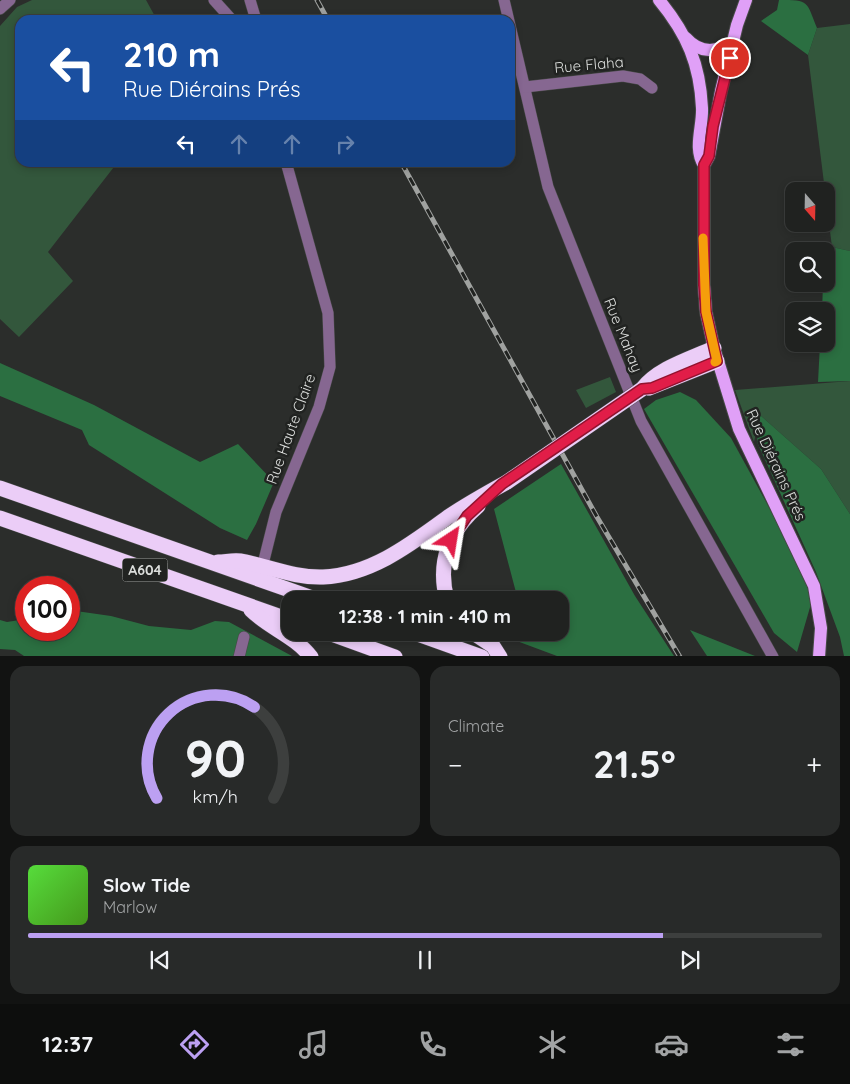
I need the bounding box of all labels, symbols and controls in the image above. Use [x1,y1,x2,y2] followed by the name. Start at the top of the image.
[123,32,220,76] text: 210 m
[40,35,105,100] icon: left
[709,37,751,79] pin
[716,44,744,72] icon: arrive
[553,52,624,77] street label: Rue Flaha
[123,75,301,103] text: Rue Diérains Prés
[172,130,200,158] icon: left
[225,130,253,158] icon: ahead
[278,130,306,158] icon: ahead
[331,130,359,158] icon: right
[785,182,835,232] north arrow
[785,182,835,352] map controls
[785,242,835,292] button: search
[600,295,647,375] street label: Rue Mahay
[785,302,835,352] button: layers
[262,371,319,487] street label: Rue Haute Claire
[742,406,811,524] street label: Rue Diérains Prés
[424,513,476,565] position arrow
[122,558,168,582] road number: A604
[15,576,80,641] speed limit sign: 100
[339,604,511,628] text: 12:38 · 1 min · 410 m
[448,716,504,736] text: Climate
[184,725,246,790] text: 90
[593,740,676,788] text: 21.5°
[448,747,463,782] text: −
[806,747,822,782] text: +
[192,785,238,807] text: km/h
[103,873,191,897] text: Slow Tide
[103,897,157,917] text: Marlow
[146,946,174,974] icon: previous
[411,946,439,974] icon: pause
[676,946,704,974] icon: next
[177,1027,212,1062] icon: directions
[296,1027,331,1062] icon: music
[415,1027,450,1062] icon: phone
[535,1027,570,1062] icon: climate
[654,1027,689,1062] icon: car
[773,1027,808,1062] icon: filters
[42,1030,93,1058] text: 12:37

